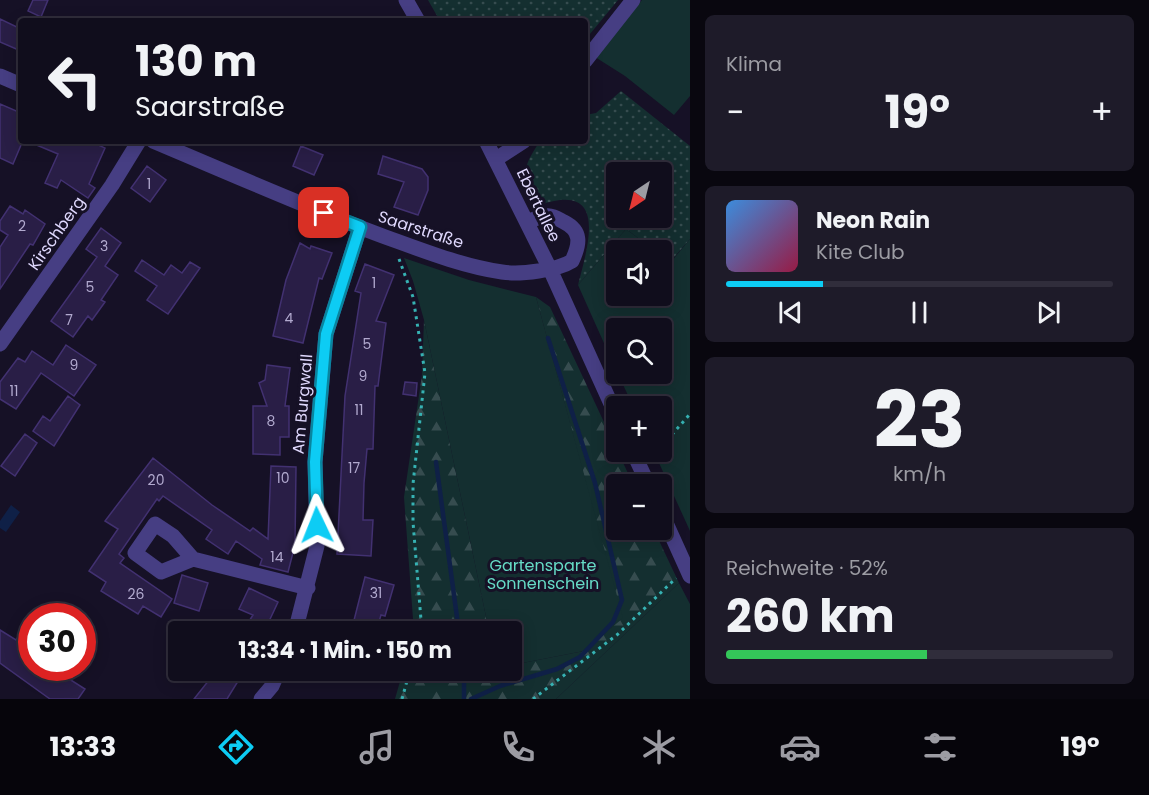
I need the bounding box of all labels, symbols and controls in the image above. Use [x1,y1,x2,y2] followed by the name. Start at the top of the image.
[135,32,257,91] text: 130 m
[36,42,114,120] icon: left
[726,50,782,78] text: Klima
[885,81,950,144] text: 19°
[135,88,285,125] text: Saarstraße
[726,89,744,136] text: −
[1090,89,1113,136] text: +
[606,162,672,228] north arrow
[606,162,672,540] map controls
[511,165,566,246] street label: Ebertallee
[147,174,151,194] house number: 1
[298,187,349,238] pin
[23,192,90,275] street label: Kirschberg
[307,196,340,229] icon: arrive
[375,205,467,254] street label: Saarstraße
[816,205,930,236] text: Neon Rain
[18,216,26,236] house number: 2
[100,236,108,256] house number: 3
[816,238,905,266] text: Kite Club
[606,240,672,306] button: sound
[372,273,376,293] house number: 1
[86,277,94,297] house number: 5
[774,296,807,329] icon: previous
[903,296,936,329] icon: pause
[1032,296,1065,329] icon: next
[285,308,294,328] house number: 4
[65,310,73,330] house number: 7
[606,318,672,384] button: search
[363,334,371,354] house number: 5
[287,353,318,455] street label: Am Burgwall
[70,355,78,375] house number: 9
[874,365,965,474] text: 23
[359,366,367,386] house number: 9
[10,381,18,401] house number: 11
[606,396,672,462] button: +
[355,400,363,420] house number: 11
[267,411,276,431] house number: 8
[348,458,360,478] house number: 17
[893,460,946,488] text: km/h
[276,468,290,488] house number: 10
[148,470,164,490] house number: 20
[606,474,672,540] button: −
[285,493,349,557] position arrow
[270,547,284,567] house number: 14
[487,554,599,595] park label: Gartensparte Sonnenschein
[726,554,888,582] text: Reichweite · 52%
[370,583,382,603] house number: 31
[128,584,145,604] house number: 26
[726,585,895,648] text: 260 km
[18,603,96,681] speed limit sign: 30
[238,635,452,666] text: 13:34 · 1 Min. · 150 m
[215,726,257,768] icon: directions
[356,726,398,768] icon: music
[497,726,539,768] icon: phone
[638,726,680,768] icon: climate
[779,726,821,768] icon: car
[919,726,961,768] icon: filters
[49,728,116,765] text: 13:33
[1060,728,1100,765] text: 19°

